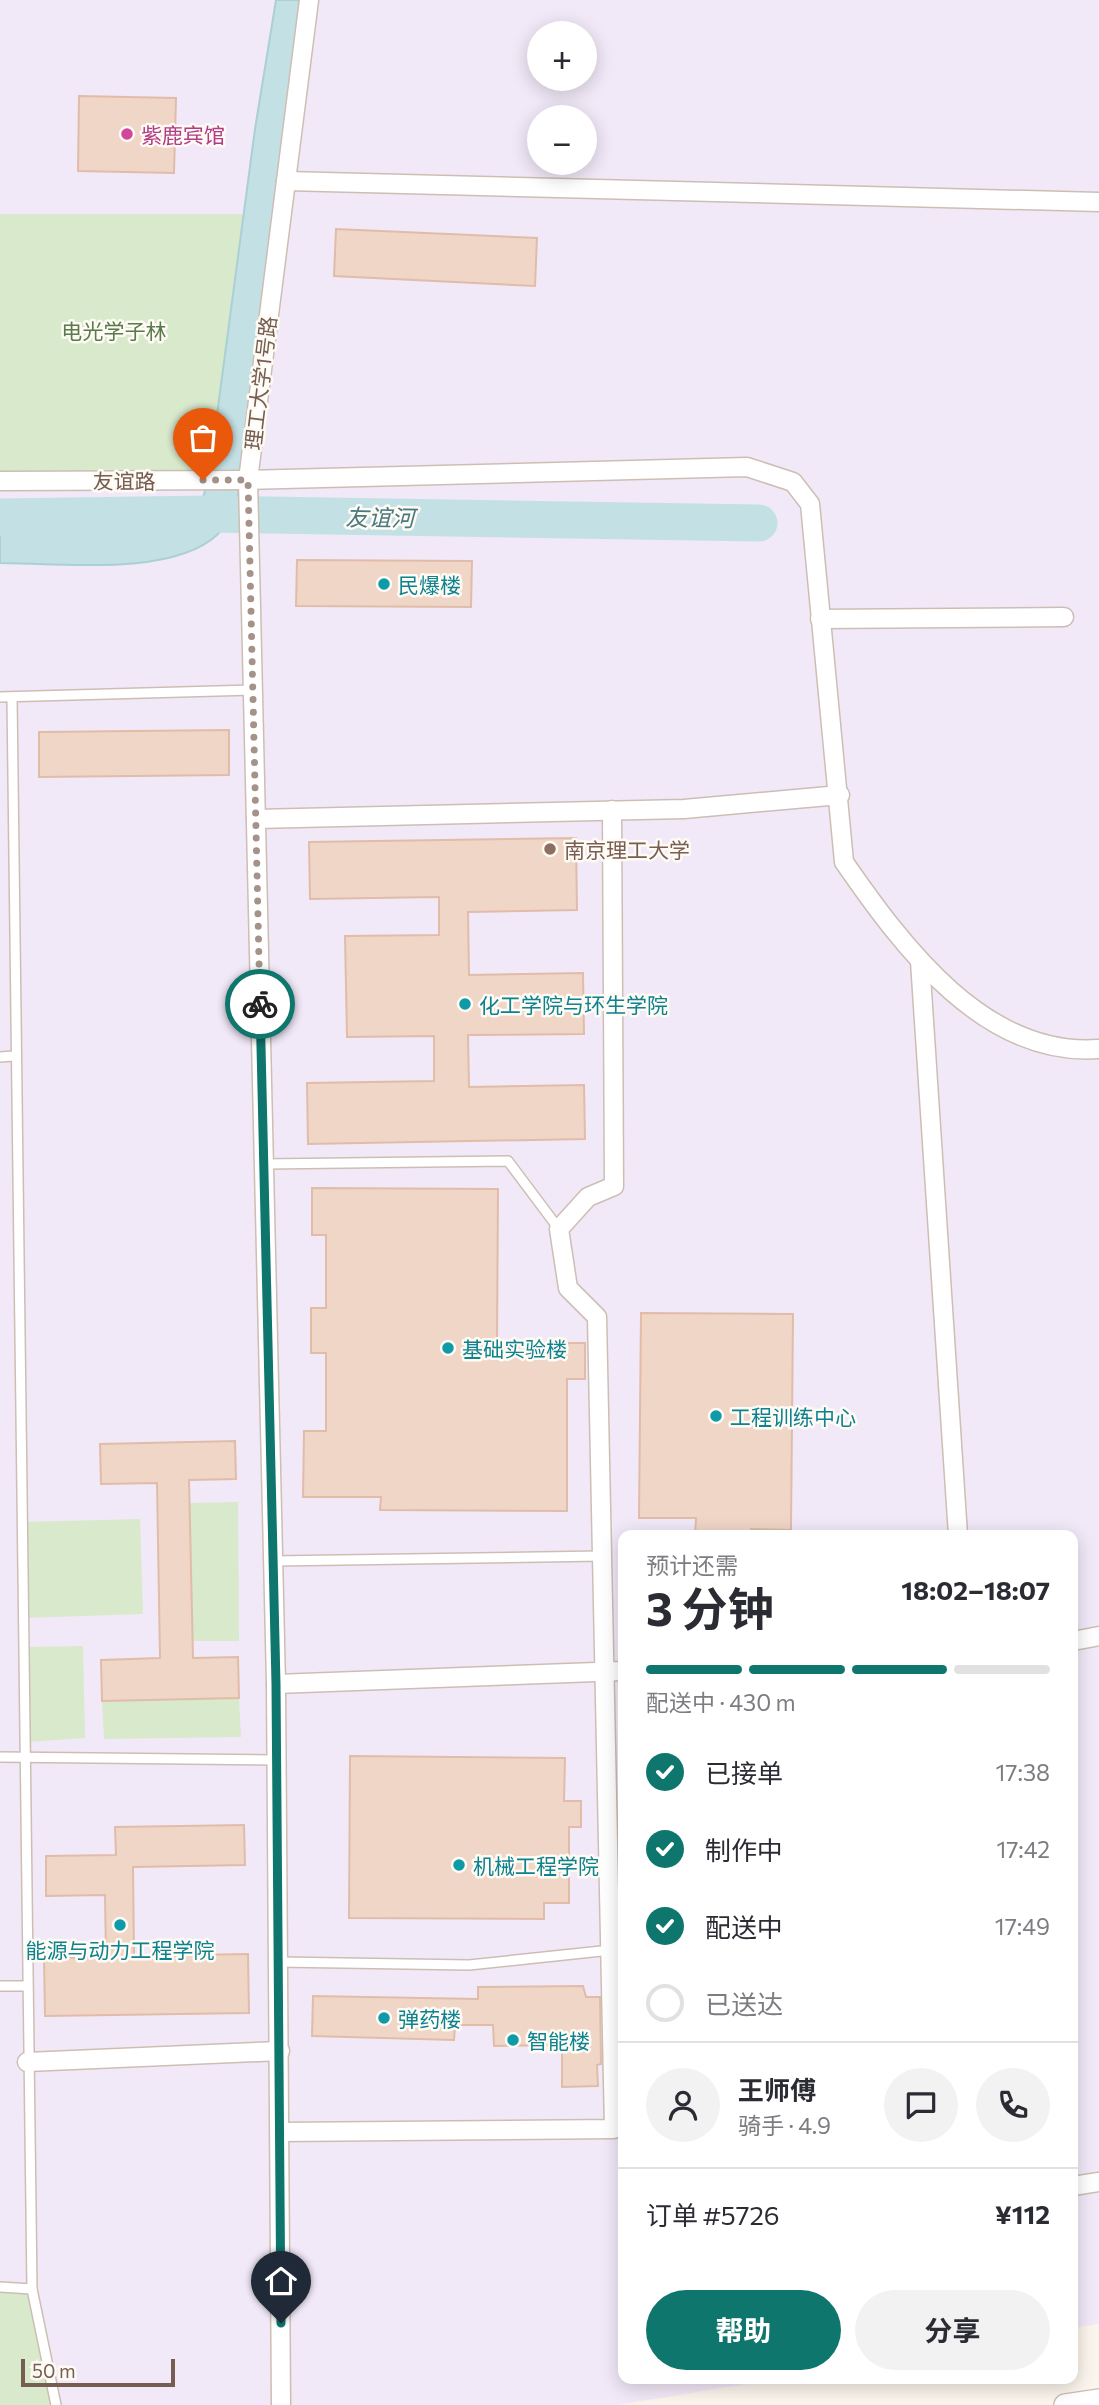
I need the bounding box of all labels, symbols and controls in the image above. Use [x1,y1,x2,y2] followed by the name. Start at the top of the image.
[527,21,597,175] map controls
[527,21,597,91] button: +
[527,105,597,175] button: −
[141,122,225,147] place label: 紫鹿宾馆
[119,126,135,142] marker: 紫鹿宾馆
[239,314,281,452] street label: 理工大学1号路
[62,318,167,343] park label: 电光学子林
[173,408,233,480] pin
[184,419,222,457] icon: bag
[93,468,156,493] street label: 友谊路
[345,502,419,532] water label: 友谊河
[398,572,461,597] place label: 民爆楼
[376,576,392,592] marker: 民爆楼
[564,837,690,862] place label: 南京理工大学
[542,841,558,857] marker: 南京理工大学
[225,969,295,1039] courier
[241,985,279,1023] icon: bike
[479,992,668,1017] place label: 化工学院与环生学院
[457,996,473,1012] marker: 化工学院与环生学院
[462,1336,567,1361] place label: 基础实验楼
[440,1340,456,1356] marker: 基础实验楼
[730,1404,856,1429] place label: 工程训练中心
[708,1408,724,1424] marker: 工程训练中心
[646,1551,738,1579] text: 预计还需
[901,1574,1050,1605] text: 18:02–18:07
[646,1579,774,1635] text: 3 分钟
[646,1688,796,1716] text: 配送中 · 430 m
[646,1753,684,1791] icon: check
[705,1757,783,1788] text: 已接单
[996,1758,1050,1786] text: 17:38
[646,1830,684,1868] icon: check
[705,1834,783,1865] text: 制作中
[996,1835,1050,1863] text: 17:42
[473,1853,599,1878] place label: 机械工程学院
[451,1857,467,1873] marker: 机械工程学院
[646,1907,684,1945] icon: check
[705,1911,783,1942] text: 配送中
[995,1912,1050,1940] text: 17:49
[112,1917,128,1933] marker: 能源与动力工程学院
[26,1937,215,1962] place label: 能源与动力工程学院
[705,1988,783,2019] text: 已送达
[398,2006,461,2031] place label: 弹药楼
[376,2010,392,2026] marker: 弹药楼
[527,2028,590,2053] place label: 智能楼
[505,2032,521,2048] marker: 智能楼
[646,2068,720,2142] button: person
[884,2068,958,2142] button: chat
[976,2068,1050,2142] button: phone
[738,2074,816,2105] text: 王师傅
[738,2111,831,2139] text: 骑手 · 4.9
[995,2198,1050,2229] text: ¥112
[646,2199,780,2230] text: 订单 #5726
[251,2251,311,2323] pin
[262,2262,300,2300] icon: home
[646,2290,841,2370] button: 帮助
[855,2290,1050,2370] button: 分享
[21,2356,175,2388] scale bar
[32,2359,76,2382] text: 50 m

